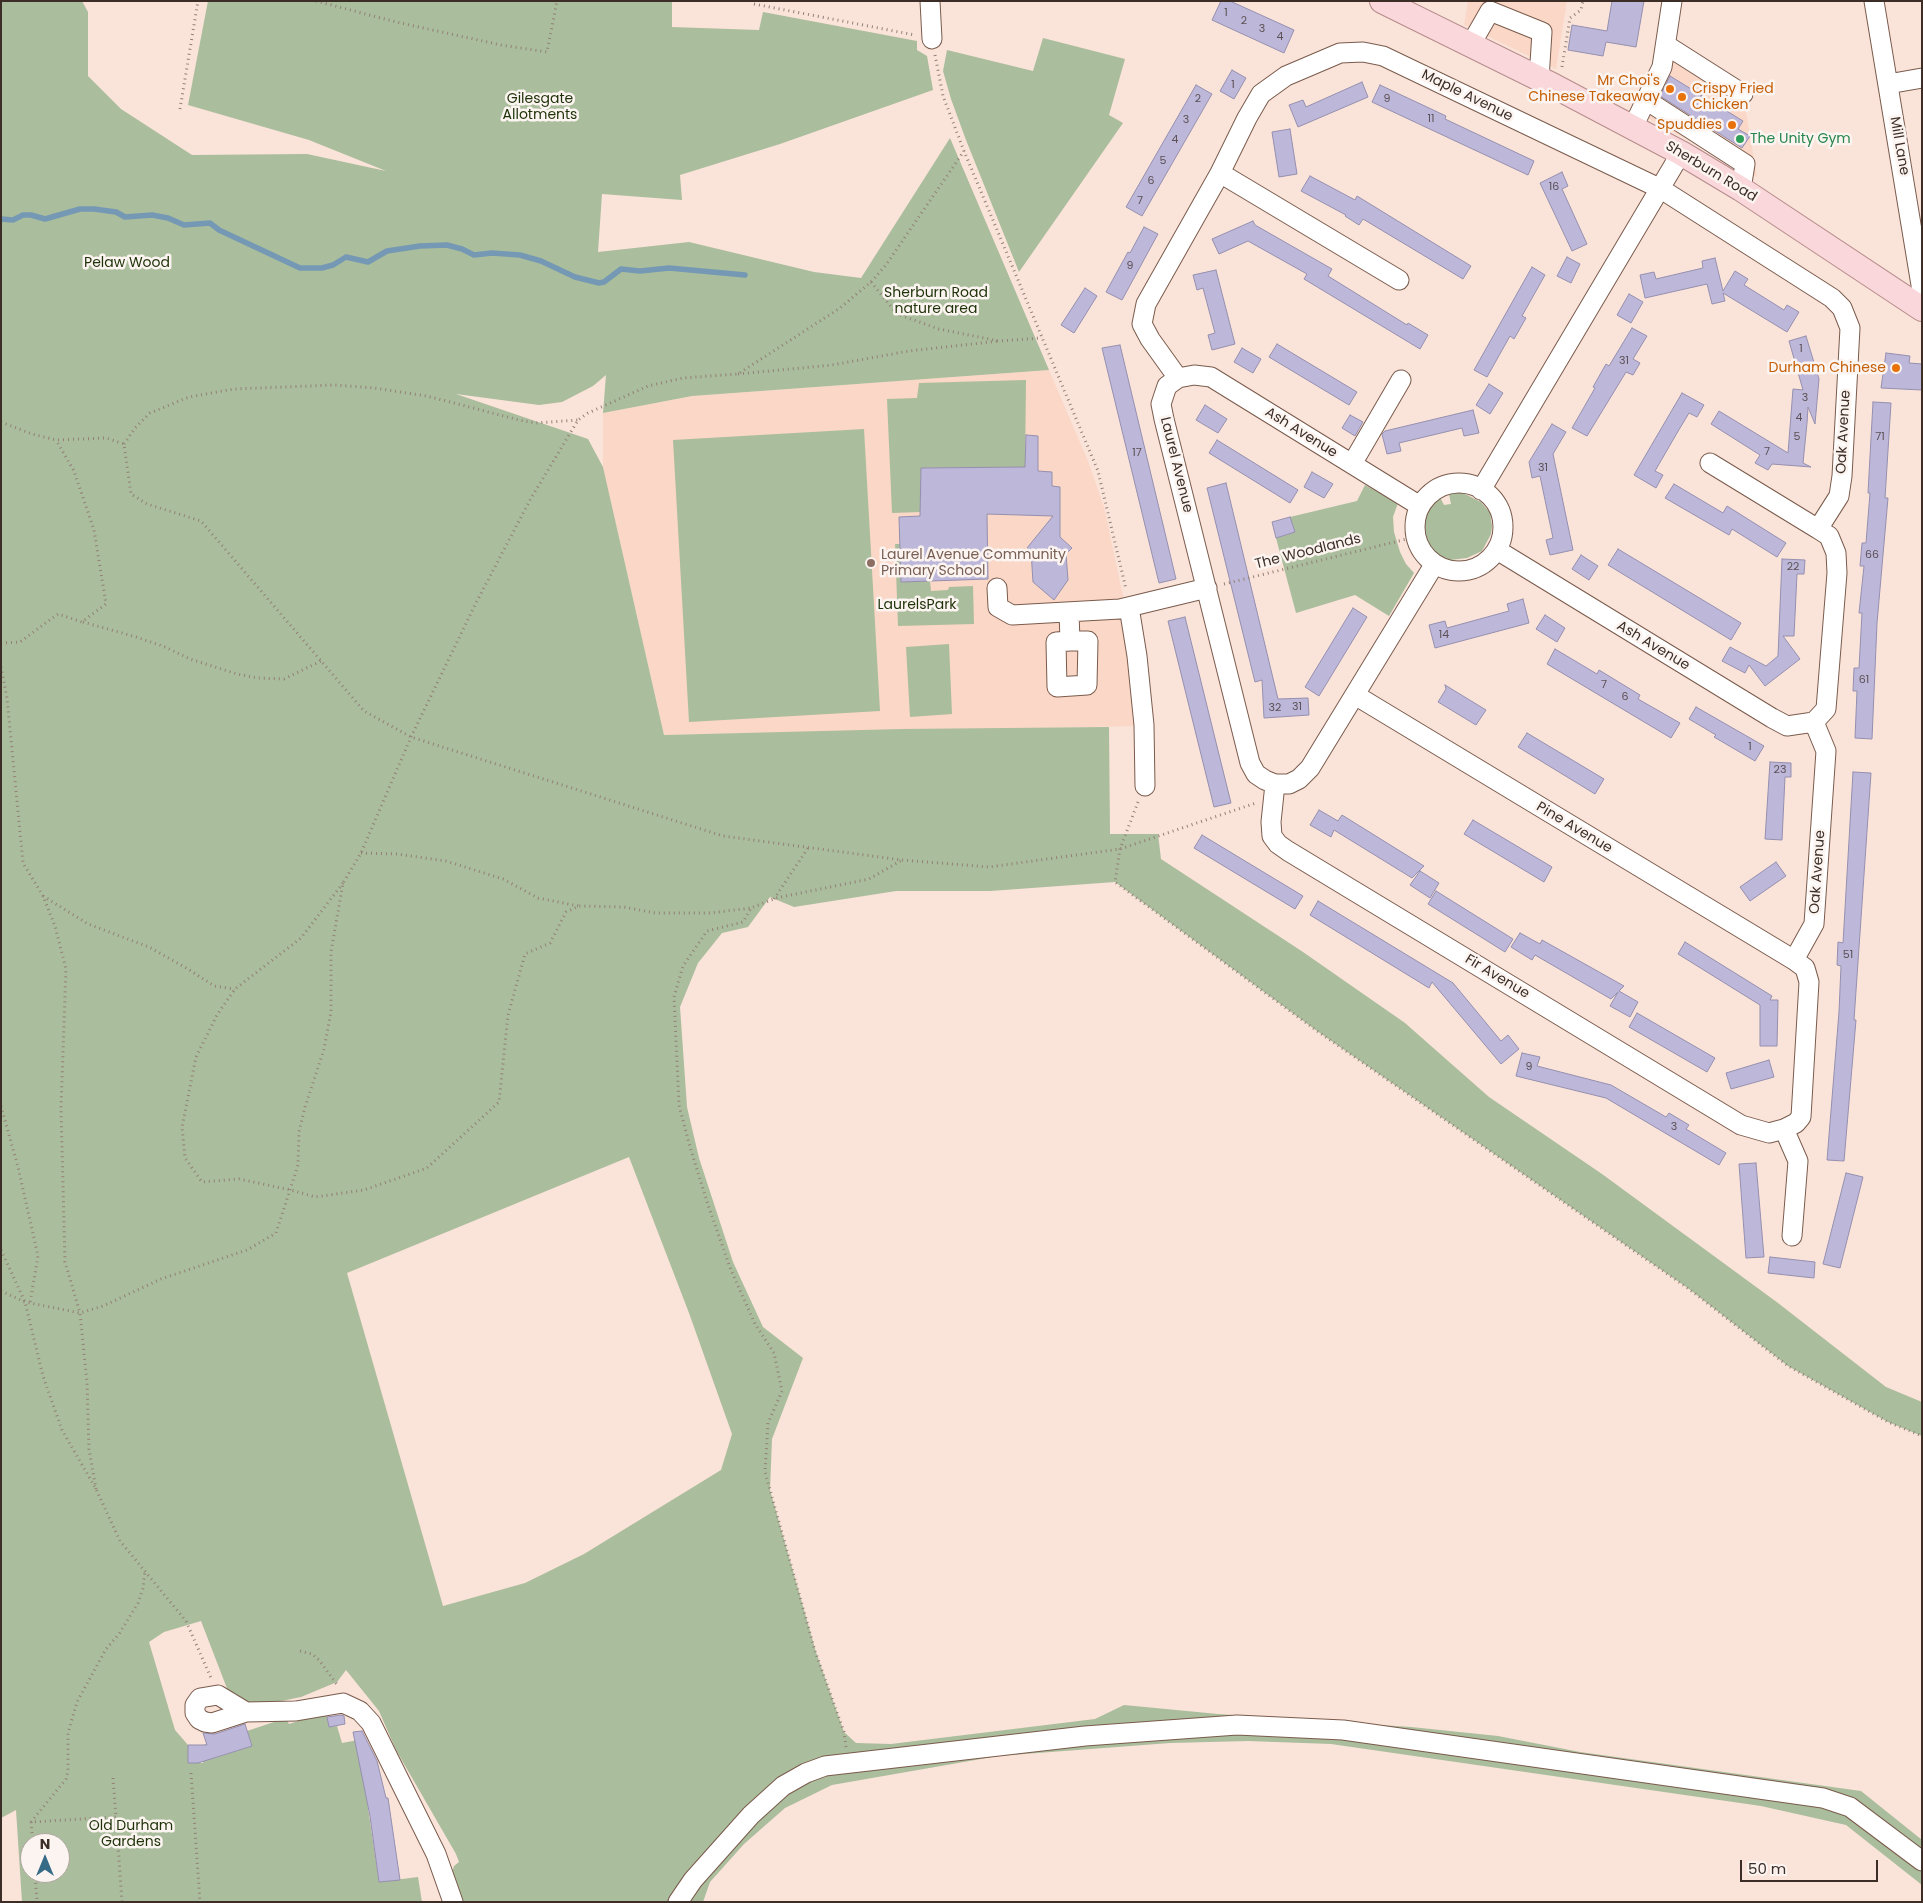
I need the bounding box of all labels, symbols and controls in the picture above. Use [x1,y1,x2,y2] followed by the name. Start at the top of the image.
[1224,6,1228,20] house number: 1
[1241,14,1247,28] house number: 2
[1259,22,1265,36] house number: 3
[1277,30,1283,44] house number: 4
[1419,67,1515,125] street label: Maple Avenue
[1528,73,1660,105] place label: Mr Choi's Chinese Takeaway
[1231,78,1235,92] house number: 1
[1692,81,1774,114] place label: Crispy Fried Chicken
[1664,83,1676,95] marker: Mr Choi's Chinese Takeaway
[503,91,577,124] park label: Gilesgate Allotments
[1676,91,1688,103] marker: Crispy Fried Chicken
[1195,92,1201,106] house number: 2
[1384,92,1390,106] house number: 9
[1427,112,1435,126] house number: 11
[1183,113,1189,127] house number: 3
[1886,115,1912,177] street label: Mill Lane
[1657,117,1722,133] place label: Spuddies
[1726,119,1738,131] marker: Spuddies
[1750,131,1851,147] place label: The Unity Gym
[1172,133,1178,147] house number: 4
[1734,133,1746,145] marker: The Unity Gym
[1662,138,1760,206] street label: Sherburn Road
[1160,154,1166,168] house number: 5
[1148,174,1154,188] house number: 6
[1549,180,1559,194] house number: 16
[1137,194,1143,208] house number: 7
[84,255,170,271] park label: Pelaw Wood
[1127,259,1133,273] house number: 9
[884,285,988,318] park label: Sherburn Road nature area
[1799,342,1803,356] house number: 1
[1619,354,1629,368] house number: 31
[1768,360,1886,376] place label: Durham Chinese
[1890,362,1902,374] marker: Durham Chinese
[1833,390,1855,474] street label: Oak Avenue
[1802,391,1808,405] house number: 3
[1262,404,1340,462] street label: Ash Avenue
[1796,411,1802,425] house number: 4
[1156,415,1196,515] street label: Laurel Avenue
[1794,430,1800,444] house number: 5
[1875,430,1885,444] house number: 71
[1764,445,1770,459] house number: 7
[1132,446,1142,460] house number: 17
[1538,461,1548,475] house number: 31
[1253,531,1363,573] street label: The Woodlands
[881,547,1066,580] place label: Laurel Avenue Community Primary School
[1865,548,1879,562] house number: 66
[865,557,877,569] marker: Laurel Avenue Community Primary School
[1787,560,1799,574] house number: 22
[877,597,957,613] park label: LaurelsPark
[1614,618,1692,674] street label: Ash Avenue
[1439,628,1449,642] house number: 14
[1859,673,1869,687] house number: 61
[1601,678,1607,692] house number: 7
[1622,690,1628,704] house number: 6
[1292,700,1302,714] house number: 31
[1269,701,1281,715] house number: 32
[1748,740,1752,754] house number: 1
[1774,763,1786,777] house number: 23
[1533,799,1615,857] street label: Pine Avenue
[1807,830,1829,914] street label: Oak Avenue
[1843,948,1853,962] house number: 51
[1462,951,1532,1003] street label: Fir Avenue
[1526,1060,1532,1074] house number: 9
[1671,1120,1677,1134] house number: 3
[89,1818,173,1850] park label: Old Durham Gardens
[20,1833,70,1883] north arrow
[40,1834,50,1854] text: N
[1743,1850,1880,1882] scale bar
[1748,1858,1786,1879] text: 50 m

